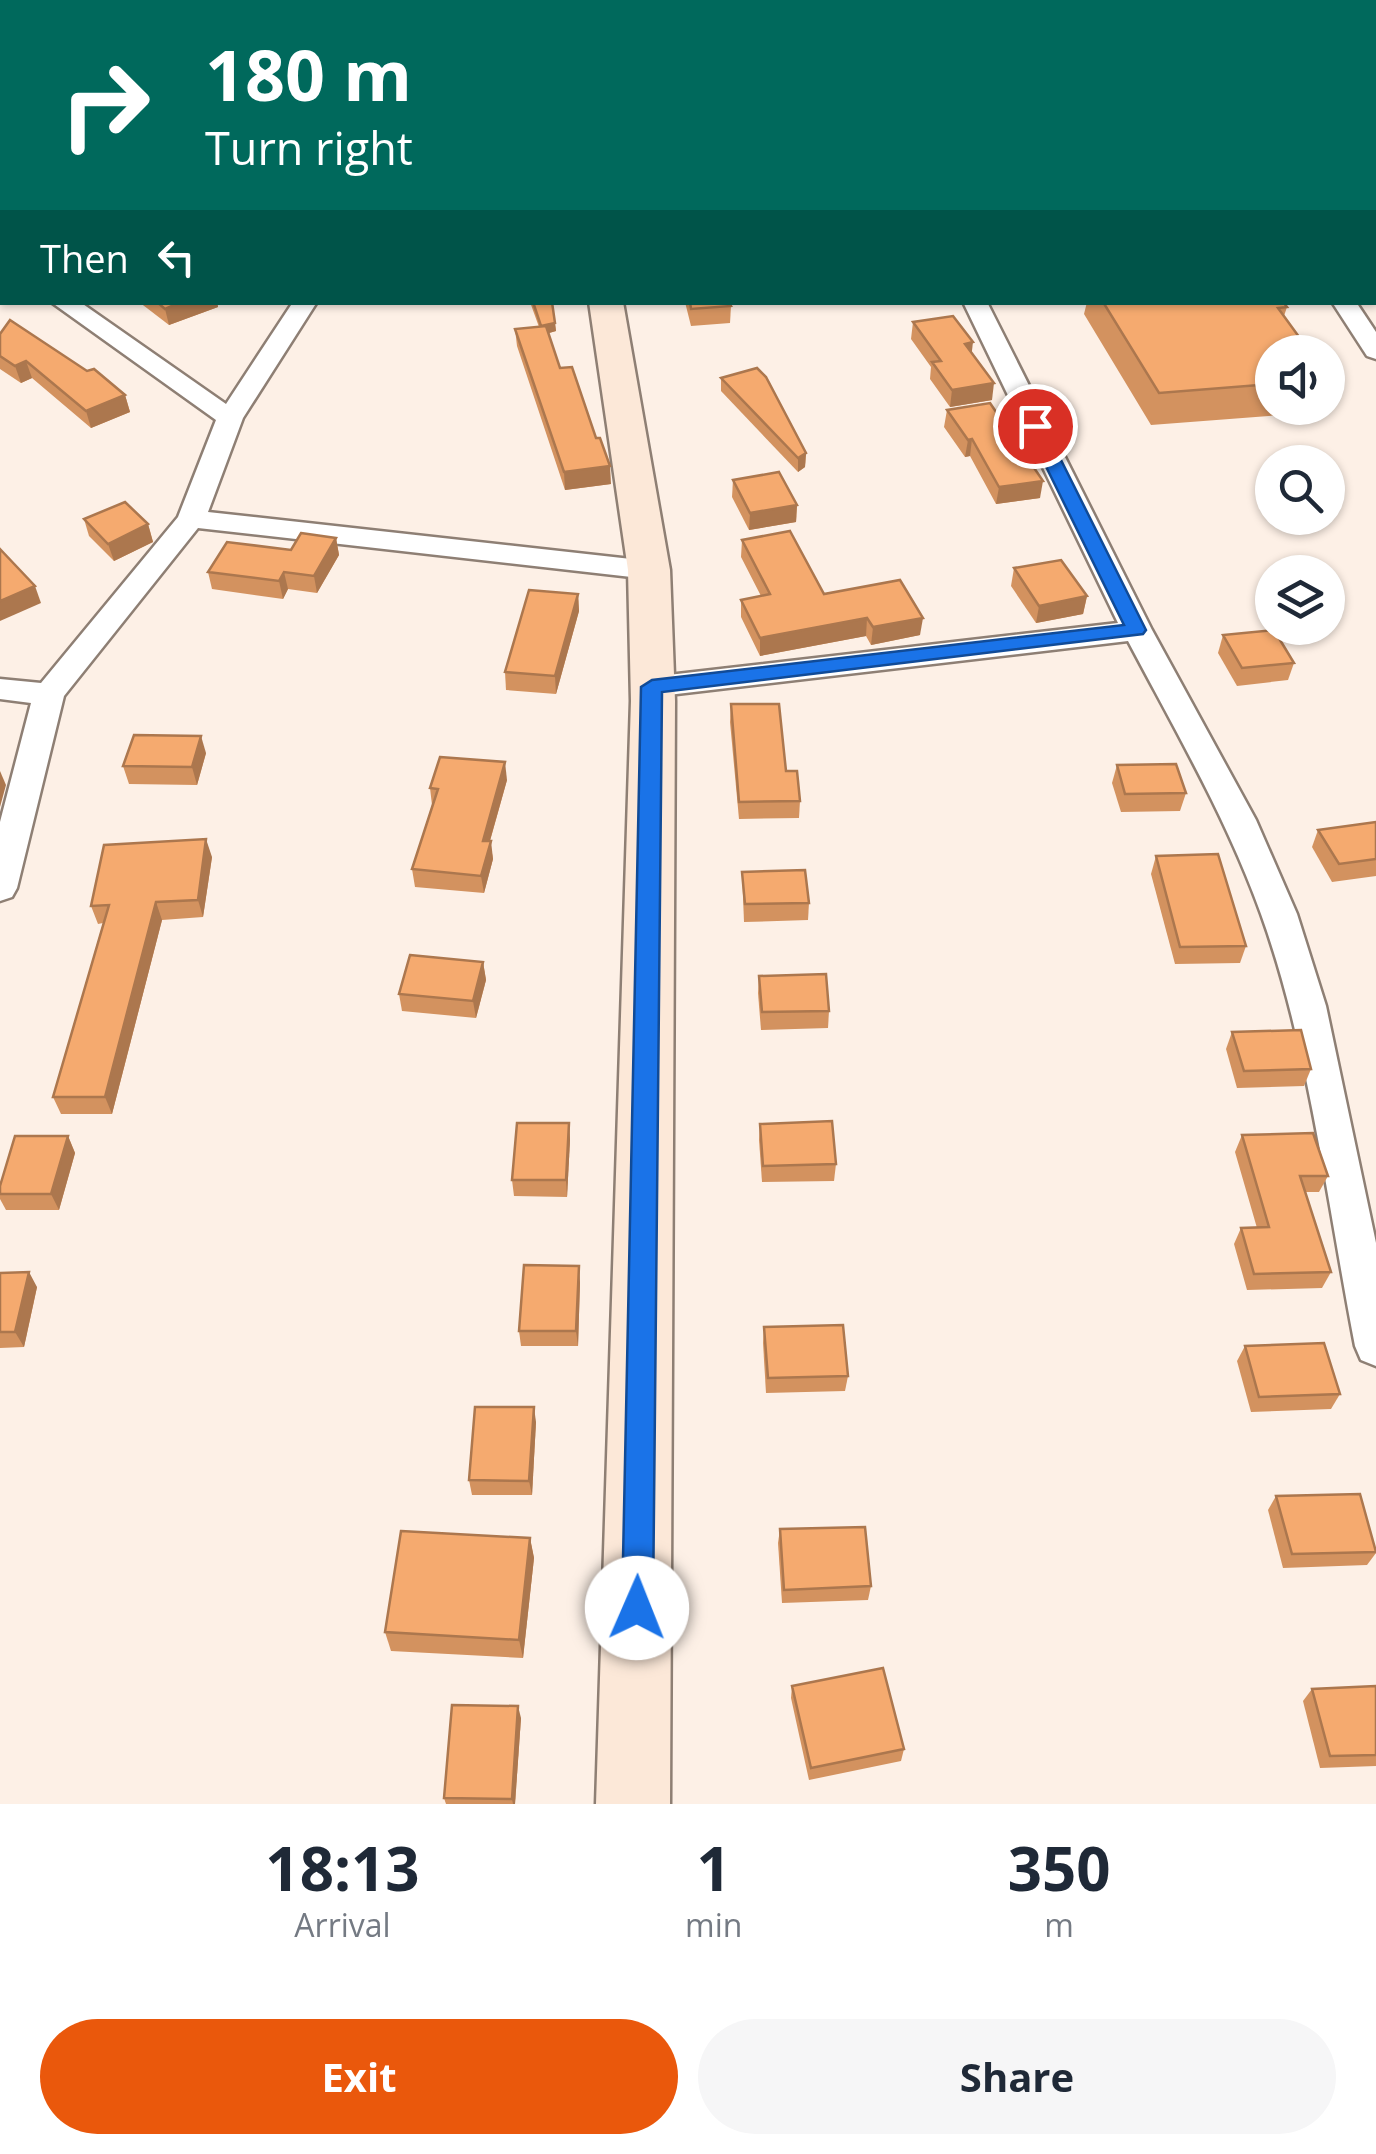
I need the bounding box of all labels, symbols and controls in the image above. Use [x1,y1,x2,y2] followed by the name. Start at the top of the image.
[205,26,412,122] text: 180 m
[40,40,170,170] icon: right
[205,117,413,178] text: Turn right
[149,230,204,285] icon: left
[40,232,129,284] text: Then
[1255,335,1345,645] map controls
[1255,335,1345,425] button: sound
[993,384,1078,469] pin
[1008,399,1063,454] icon: arrive
[1255,445,1345,535] button: search
[1255,555,1345,645] button: layers
[585,1556,689,1660] position arrow
[265,1827,420,1909] text: 18:13
[697,1827,731,1909] text: 1
[1008,1827,1111,1909] text: 350
[294,1903,391,1946] text: Arrival
[685,1903,742,1946] text: min
[1044,1903,1074,1946] text: m
[40,2019,678,2134] button: Exit
[698,2019,1336,2134] button: Share

